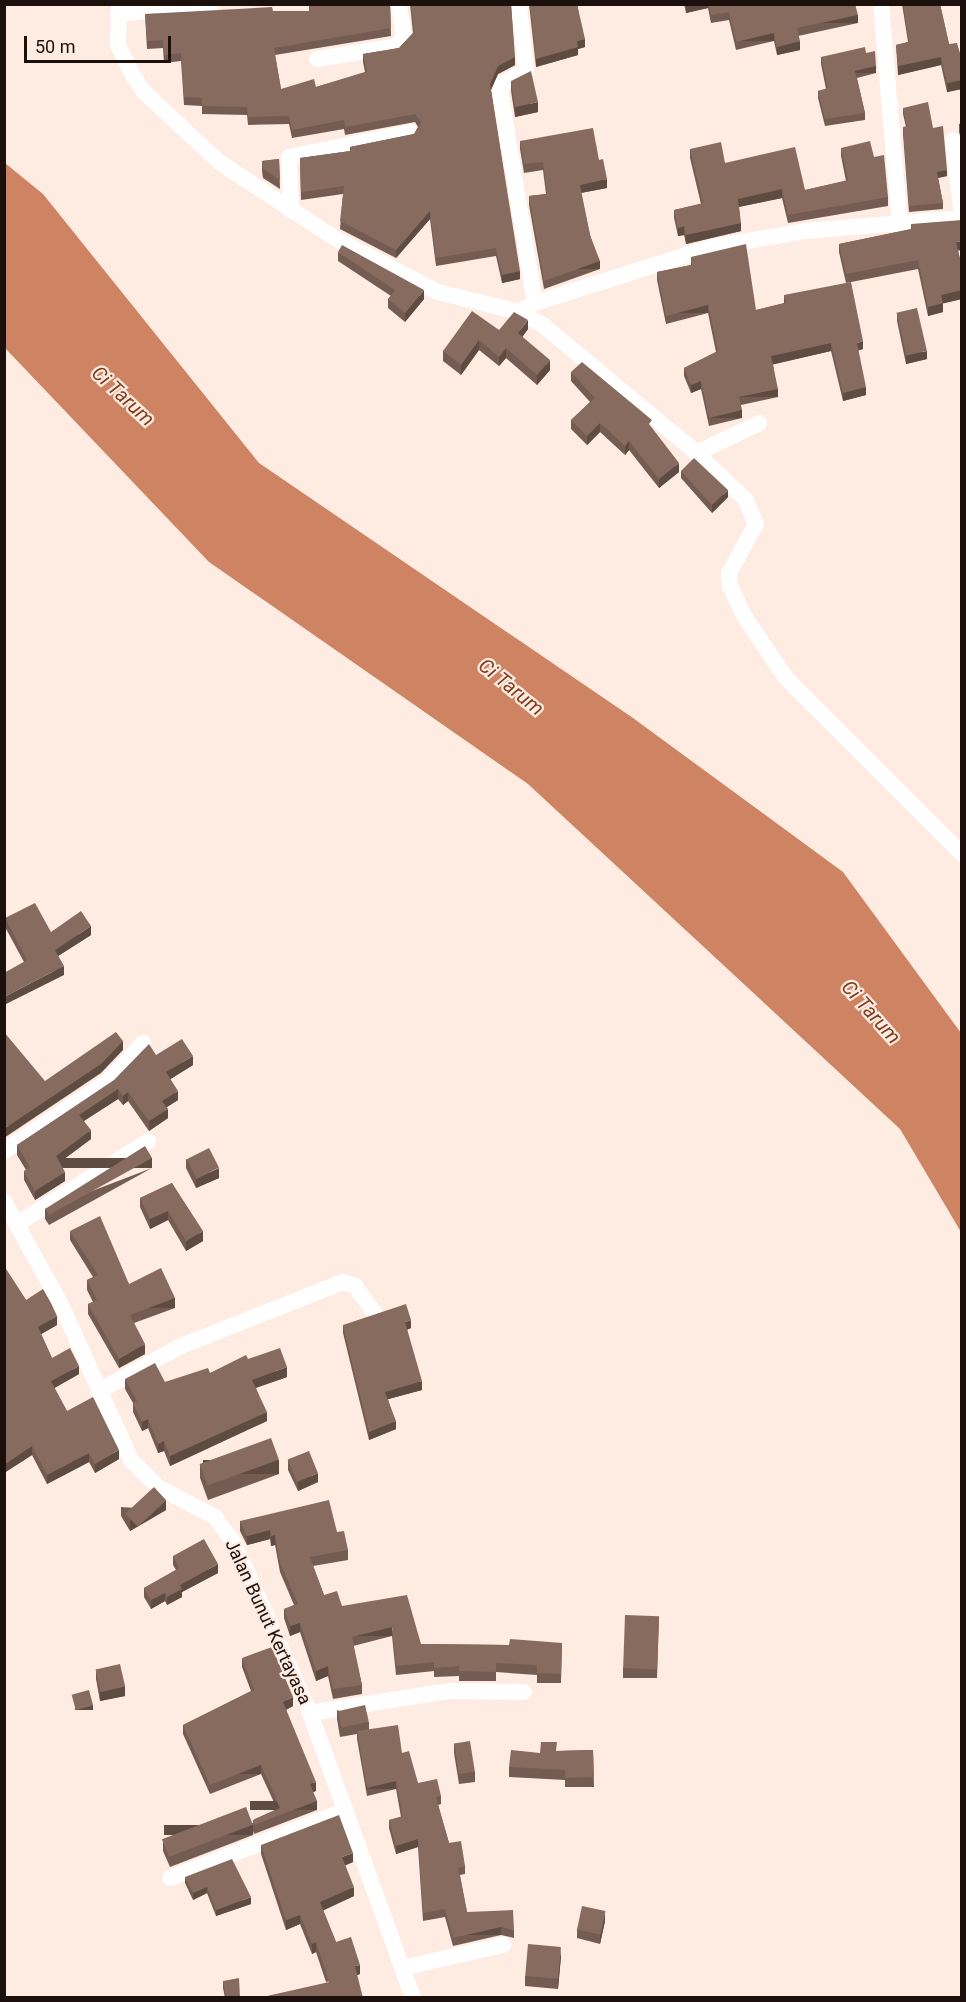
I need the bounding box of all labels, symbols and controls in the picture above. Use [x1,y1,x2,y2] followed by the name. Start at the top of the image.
[27,24,174,62] scale bar
[35,36,75,57] text: 50 m
[86,361,160,431] water label: Ci Tarum
[473,653,549,721] water label: Ci Tarum
[836,975,906,1049] water label: Ci Tarum
[220,1536,316,1708] street label: Jalan Bunut Kertayasa

